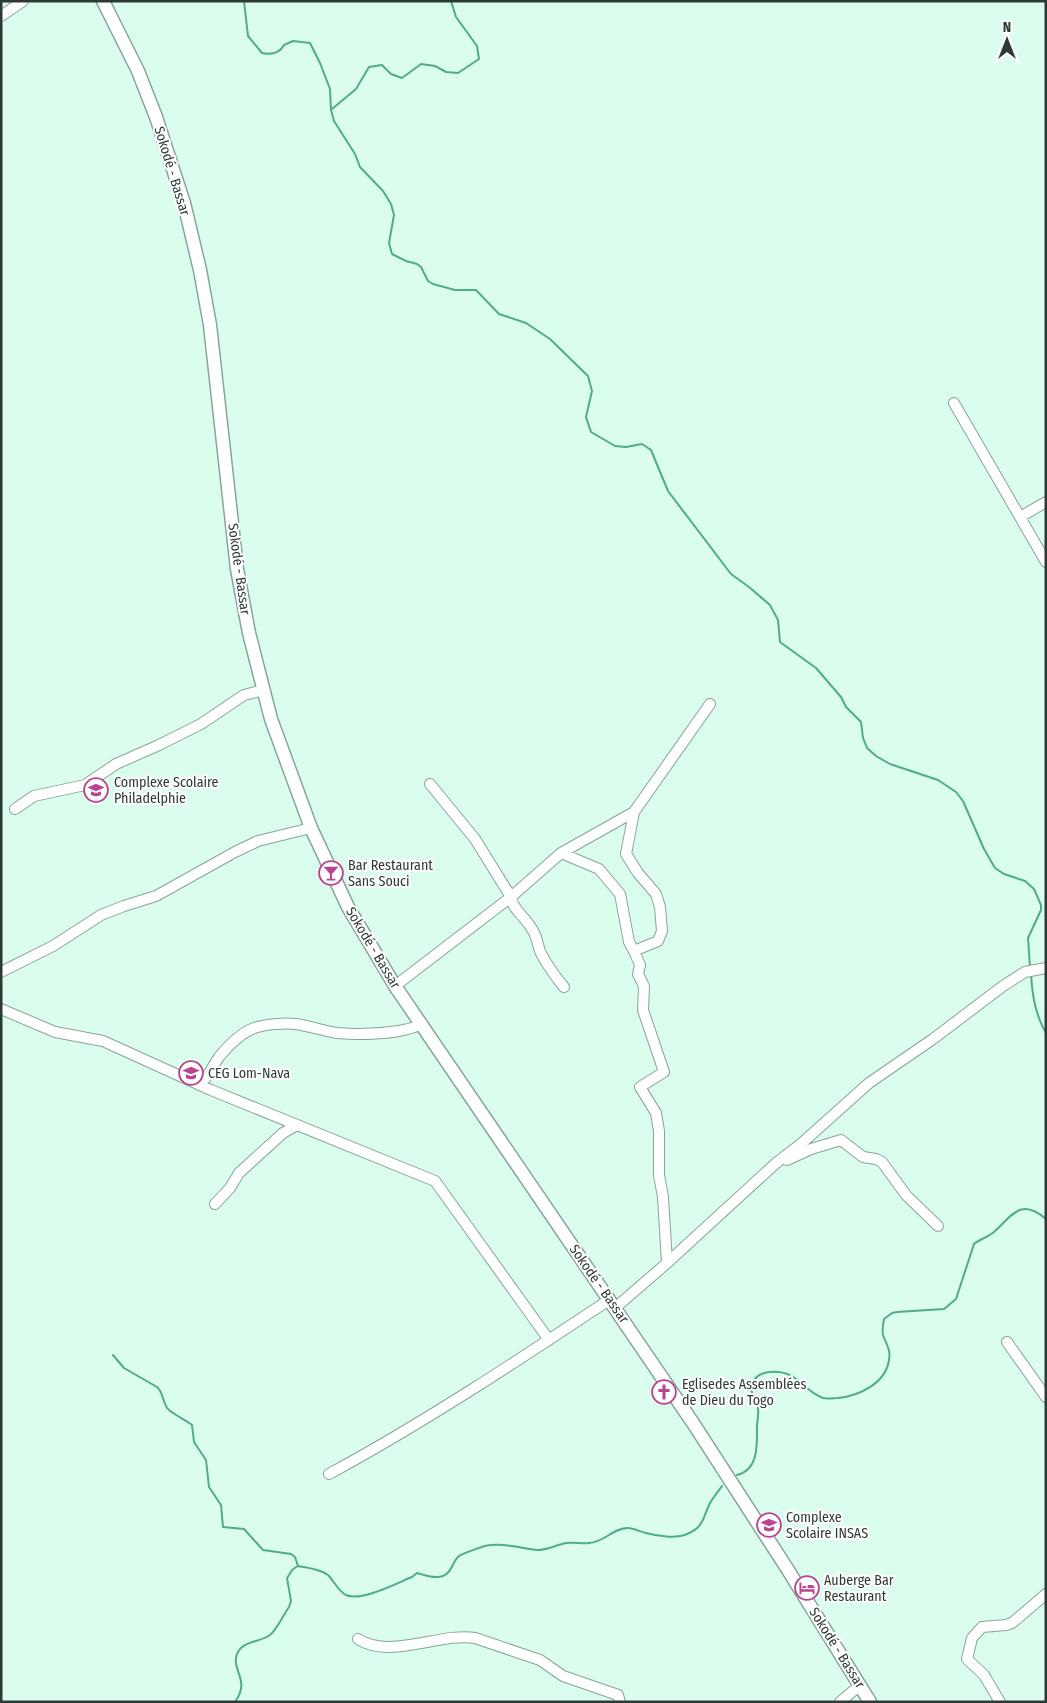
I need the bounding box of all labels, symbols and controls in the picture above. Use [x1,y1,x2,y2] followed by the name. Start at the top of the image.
[982,15,1032,65] north arrow
[1003,19,1011,36] text: N
[150,124,194,218] street label: Sokodé - Bassar
[224,522,254,616] street label: Sokodé - Bassar
[114,774,219,807] place label: Complexe Scolaire Philadelphie
[83,777,109,803] school or university icon: Complexe Scolaire Philadelphie
[348,857,433,890] place label: Bar Restaurant Sans Souci
[318,860,344,886] bar icon: Bar Restaurant Sans Souci
[342,904,404,992] street label: Sokodé - Bassar
[178,1060,204,1086] school or university icon: CEG Lom-Nava
[208,1065,290,1082] place label: CEG Lom-Nava
[566,1241,632,1327] street label: Sokodé - Bassar
[682,1376,806,1409] place label: Eglisedes Assemblées de Dieu du Togo
[651,1379,677,1405] church icon: Eglisedes Assemblées de Dieu du Togo
[786,1509,868,1542] place label: Complexe Scolaire INSAS
[756,1512,782,1538] school or university icon: Complexe Scolaire INSAS
[824,1572,894,1605] place label: Auberge Bar Restaurant
[794,1575,820,1601] hotel icon: Auberge Bar Restaurant
[805,1604,869,1692] street label: Sokodé - Bassar

